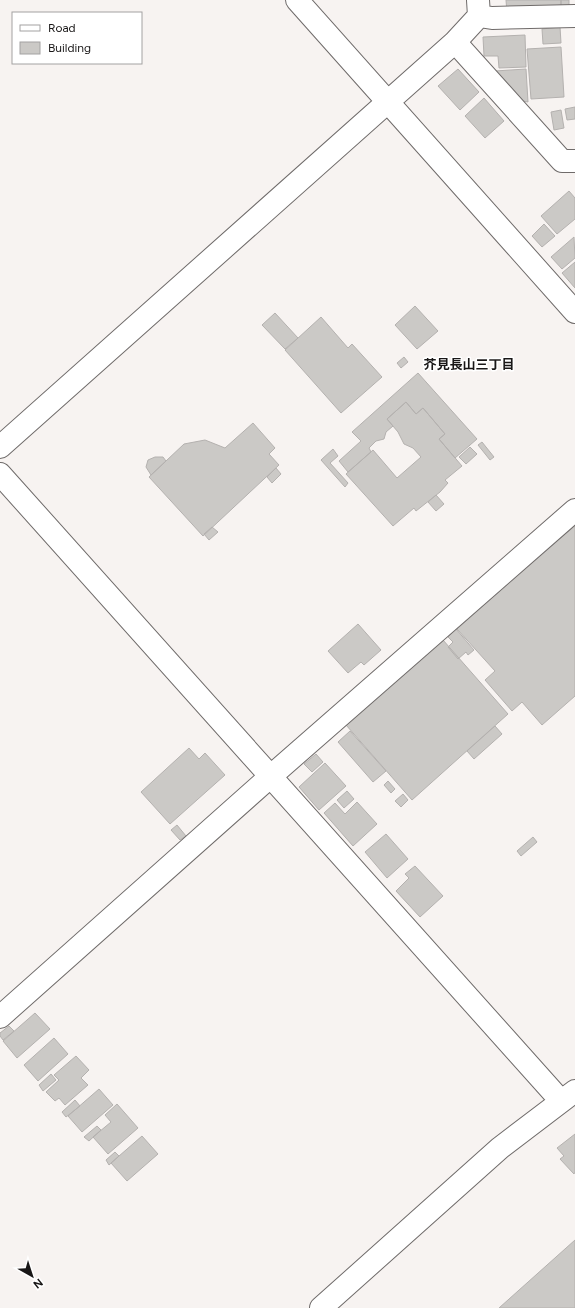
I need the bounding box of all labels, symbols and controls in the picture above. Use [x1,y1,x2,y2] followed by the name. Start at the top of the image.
[12,12,142,64] legend
[48,21,76,35] text: Road
[48,41,91,55] text: Building
[423,357,515,372] district label: 芥見長山三丁目
[12,1256,52,1296] north arrow
[31,1276,45,1291] text: N

